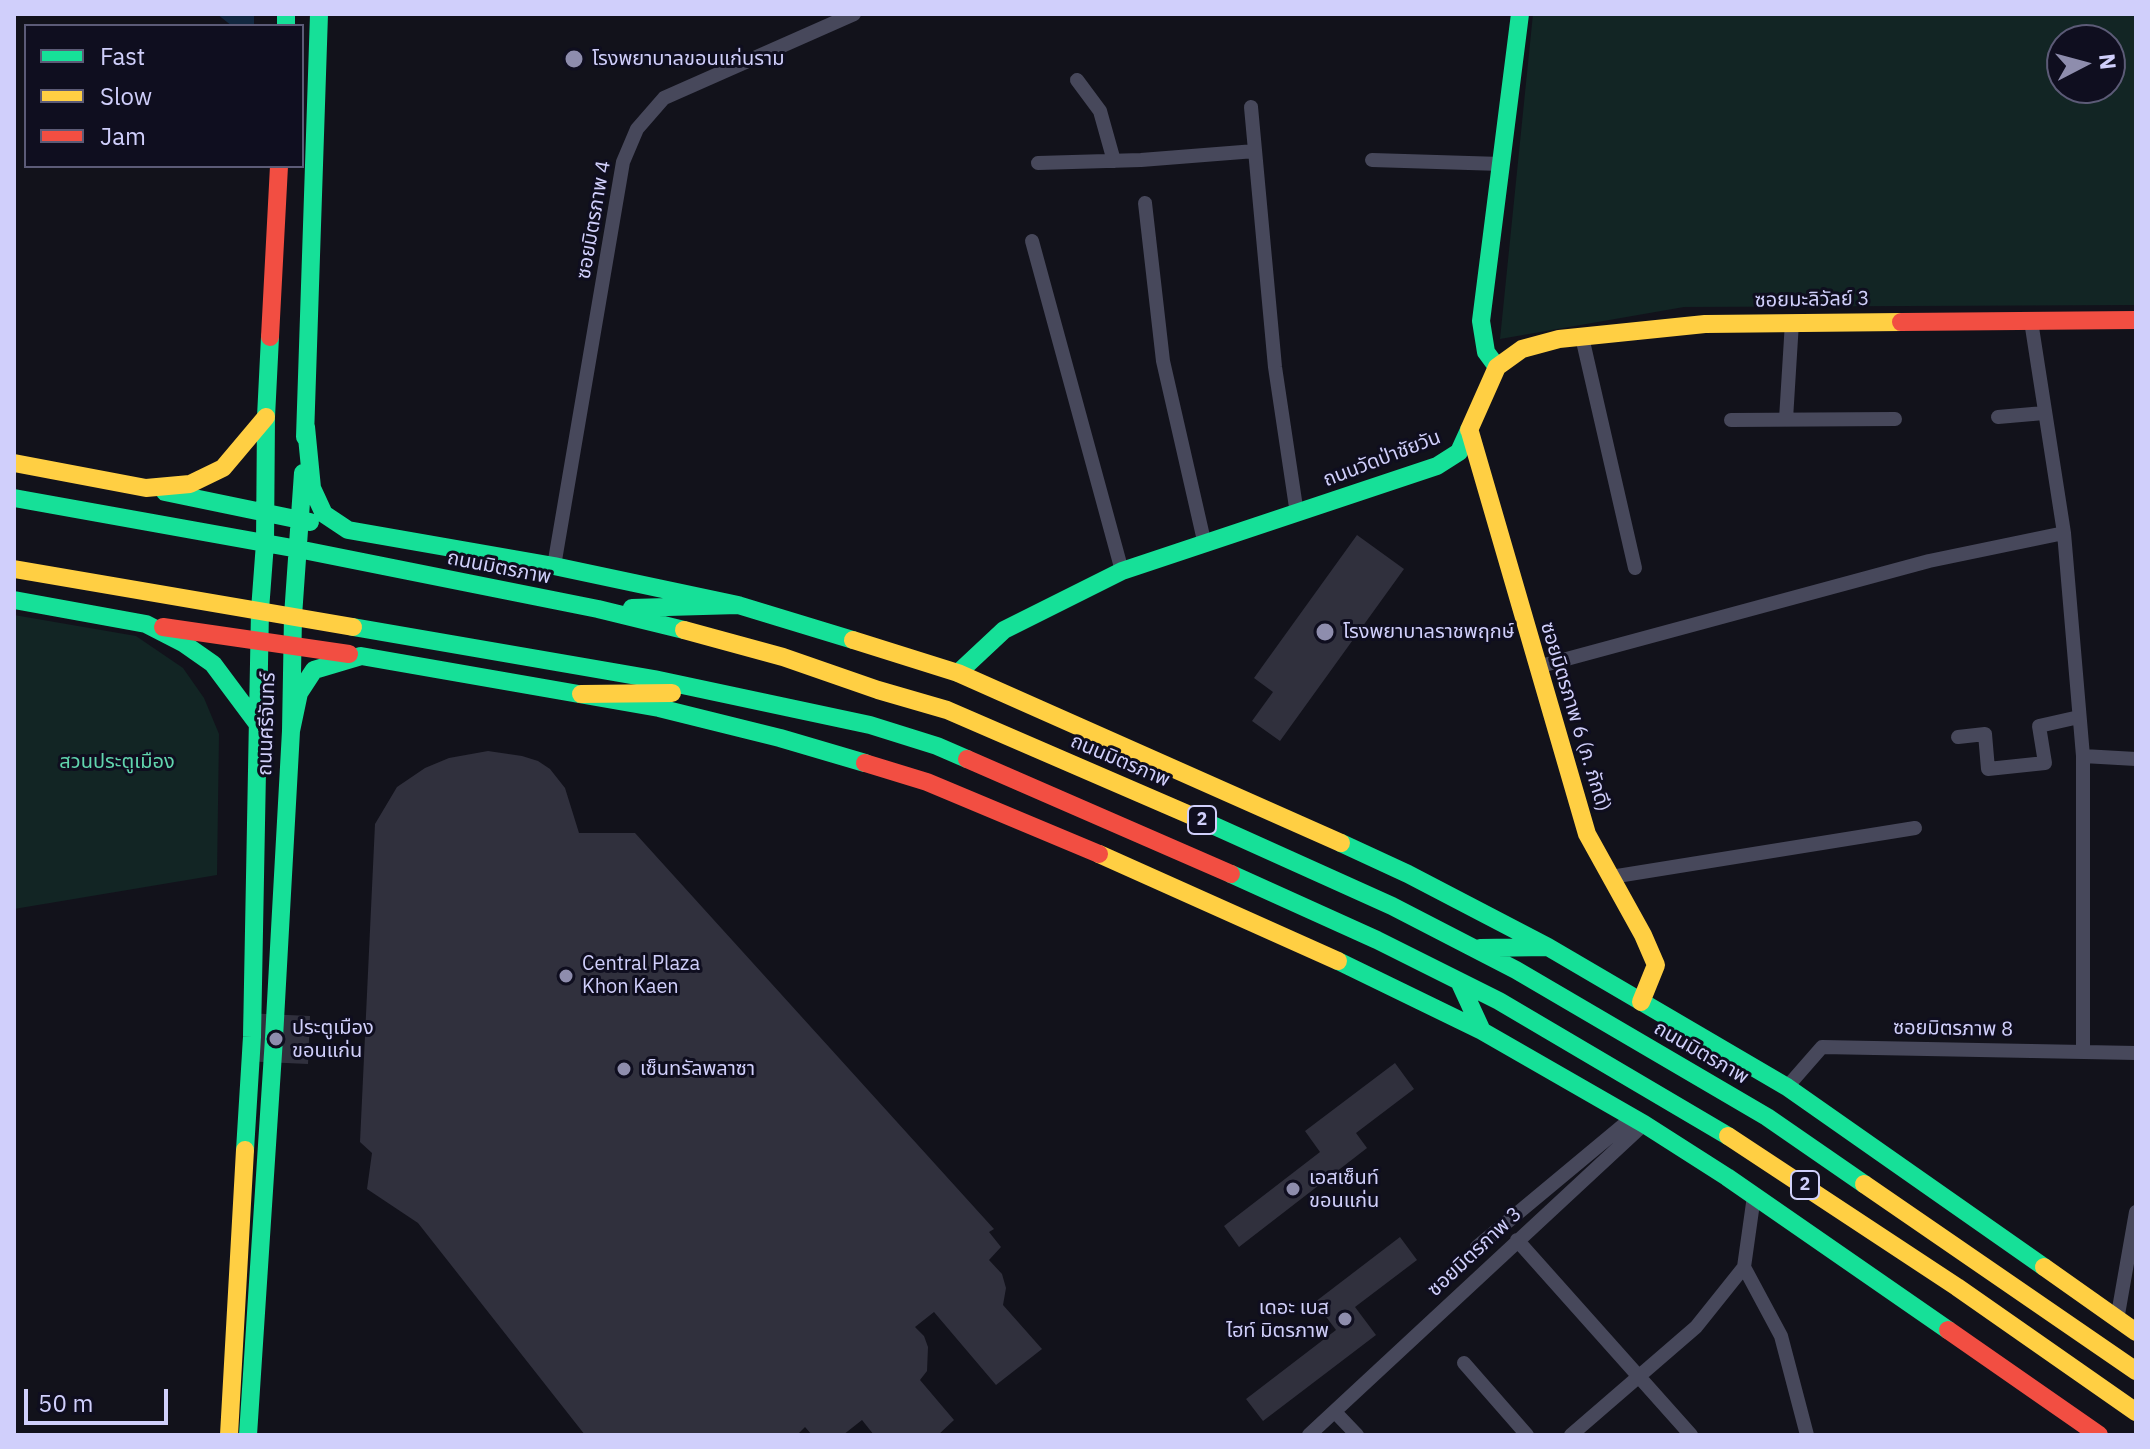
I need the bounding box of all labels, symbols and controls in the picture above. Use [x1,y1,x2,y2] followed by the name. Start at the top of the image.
[24,24,304,168] legend
[2046,24,2126,104] north arrow
[100,40,145,72] text: Fast
[592,47,784,71] place label: โรงพยาบาลขอนแก่นราม
[563,48,585,70] marker: โรงพยาบาลขอนแก่นราม
[2093,52,2124,71] text: N
[100,80,152,112] text: Slow
[100,120,146,152] text: Jam
[572,159,616,281] street label: ซอยมิตรภาพ 4
[1754,287,1870,313] street label: ซอยมะลิวัลย์ 3
[1320,426,1444,492] street label: ถนนวัดป่าชัยวัน
[445,546,553,590] street label: ถนนมิตรภาพ
[1535,619,1615,815] street label: ซอยมิตรภาพ 6 (ภ. ภักดี)
[1343,620,1515,644] place label: โรงพยาบาลราชพฤกษ์
[1314,621,1336,643] marker: โรงพยาบาลราชพฤกษ์
[253,672,281,776] street label: ถนนศรีจันทร์
[1067,729,1173,793] street label: ถนนมิตรภาพ
[59,750,175,774] park label: สวนประตูเมือง
[1188,806,1216,834] road number: 2
[582,952,700,999] place label: Central Plaza Khon Kaen
[557,967,575,985] marker: Central Plaza Khon Kaen
[292,1016,374,1063] place label: ประตูเมือง ขอนแก่น
[1649,1016,1753,1090] street label: ถนนมิตรภาพ
[1893,1016,2013,1042] street label: ซอยมิตรภาพ 8
[267,1030,285,1048] marker: ประตูเมือง ขอนแก่น
[640,1057,755,1081] place label: เซ็นทรัลพลาซา
[615,1060,633,1078] marker: เซ็นทรัลพลาซา
[1309,1166,1379,1213] place label: เอสเซ็นท์ ขอนแก่น
[1791,1171,1819,1199] road number: 2
[1284,1180,1302,1198] marker: เอสเซ็นท์ ขอนแก่น
[1423,1202,1527,1302] street label: ซอยมิตรภาพ 3
[1226,1296,1329,1343] place label: เดอะ เบส ไฮท์ มิตรภาพ
[1336,1310,1354,1328] marker: เดอะ เบส ไฮท์ มิตรภาพ
[28,1373,172,1423] scale bar
[38,1387,93,1419] text: 50 m

